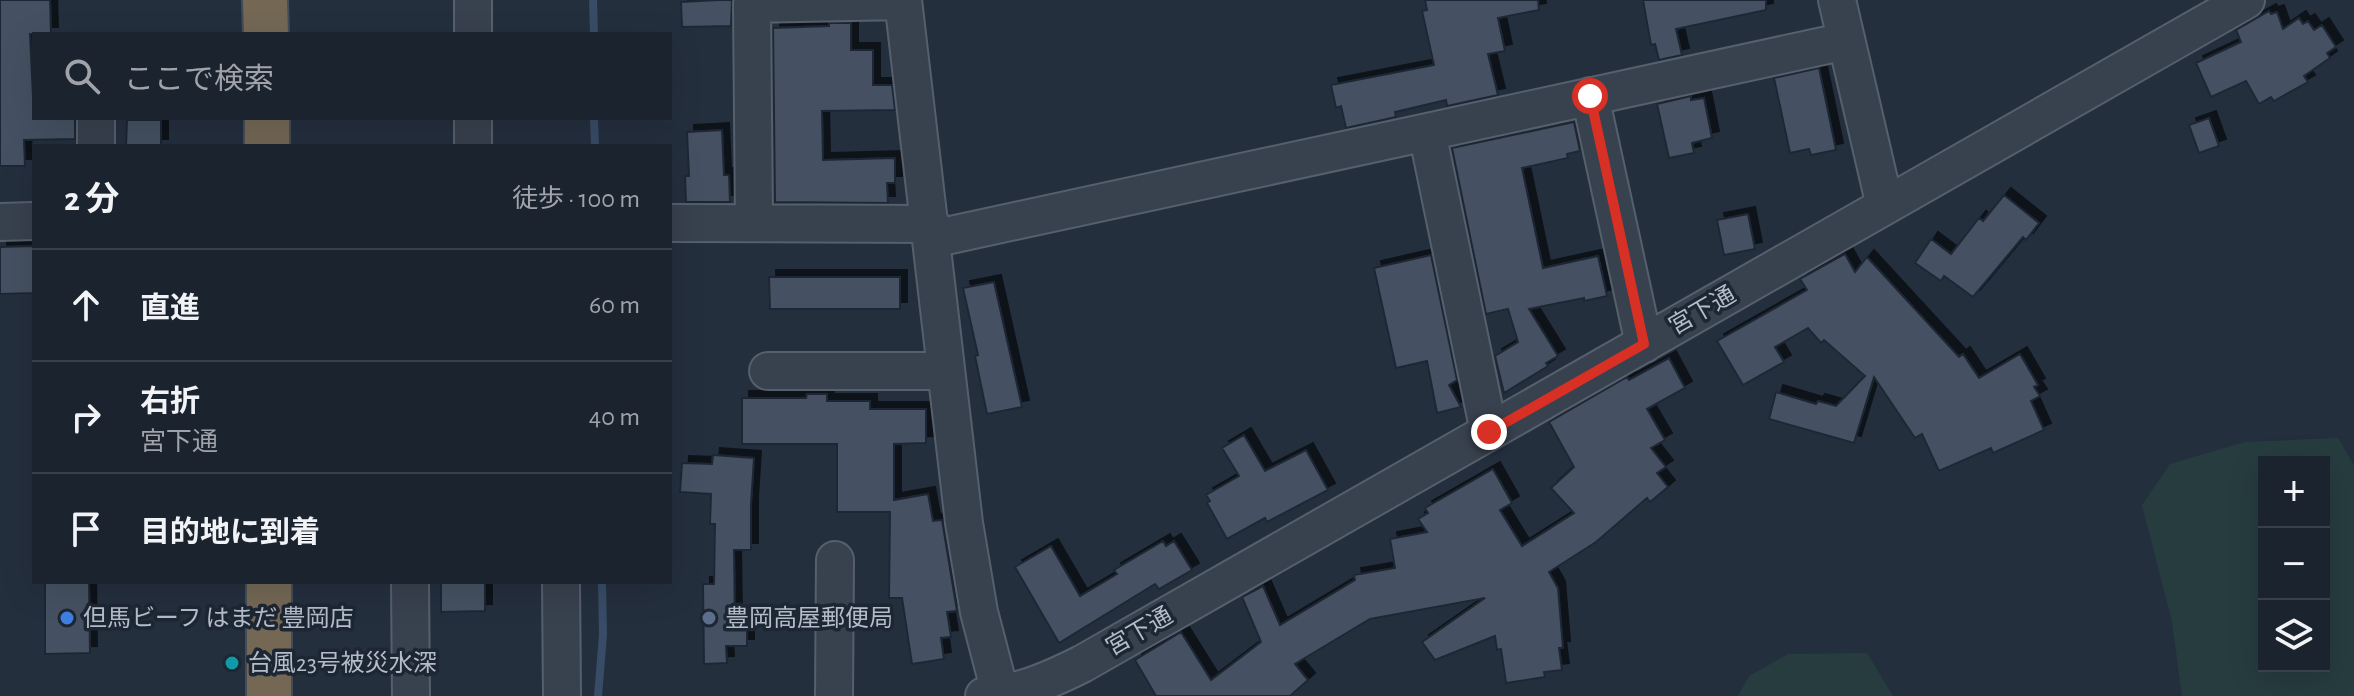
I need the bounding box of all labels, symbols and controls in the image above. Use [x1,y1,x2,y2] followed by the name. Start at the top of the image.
[32,32,672,120] search box
[60,54,104,98] icon: search
[124,65,274,95] text: ここで検索
[1572,78,1608,114] route start
[64,183,119,217] text: 2 分
[512,186,640,212] text: 徒歩 · 100 m
[1664,281,1740,339] street label: 宮下通
[64,283,108,327] icon: ahead
[589,292,640,318] text: 60 m
[140,294,200,324] text: 直進
[140,387,200,417] text: 右折
[64,395,108,439] icon: right
[589,404,640,430] text: 40 m
[1471,414,1507,450] route end
[140,429,218,455] text: 宮下通
[2258,456,2330,672] map controls
[2258,456,2330,528] button: +
[64,507,108,551] icon: arrive
[140,518,320,548] text: 目的地に到着
[2258,528,2330,600] button: −
[2258,600,2330,672] button: layers
[1101,602,1177,660] street label: 宮下通
[83,605,353,631] place label: 但馬ビーフ はまだ 豊岡店
[725,605,893,631] place label: 豊岡高屋郵便局
[58,609,76,627] marker: 但馬ビーフ はまだ 豊岡店
[700,609,718,627] marker: 豊岡高屋郵便局
[248,650,437,676] place label: 台風23号被災水深
[223,654,241,672] marker: 台風23号被災水深

